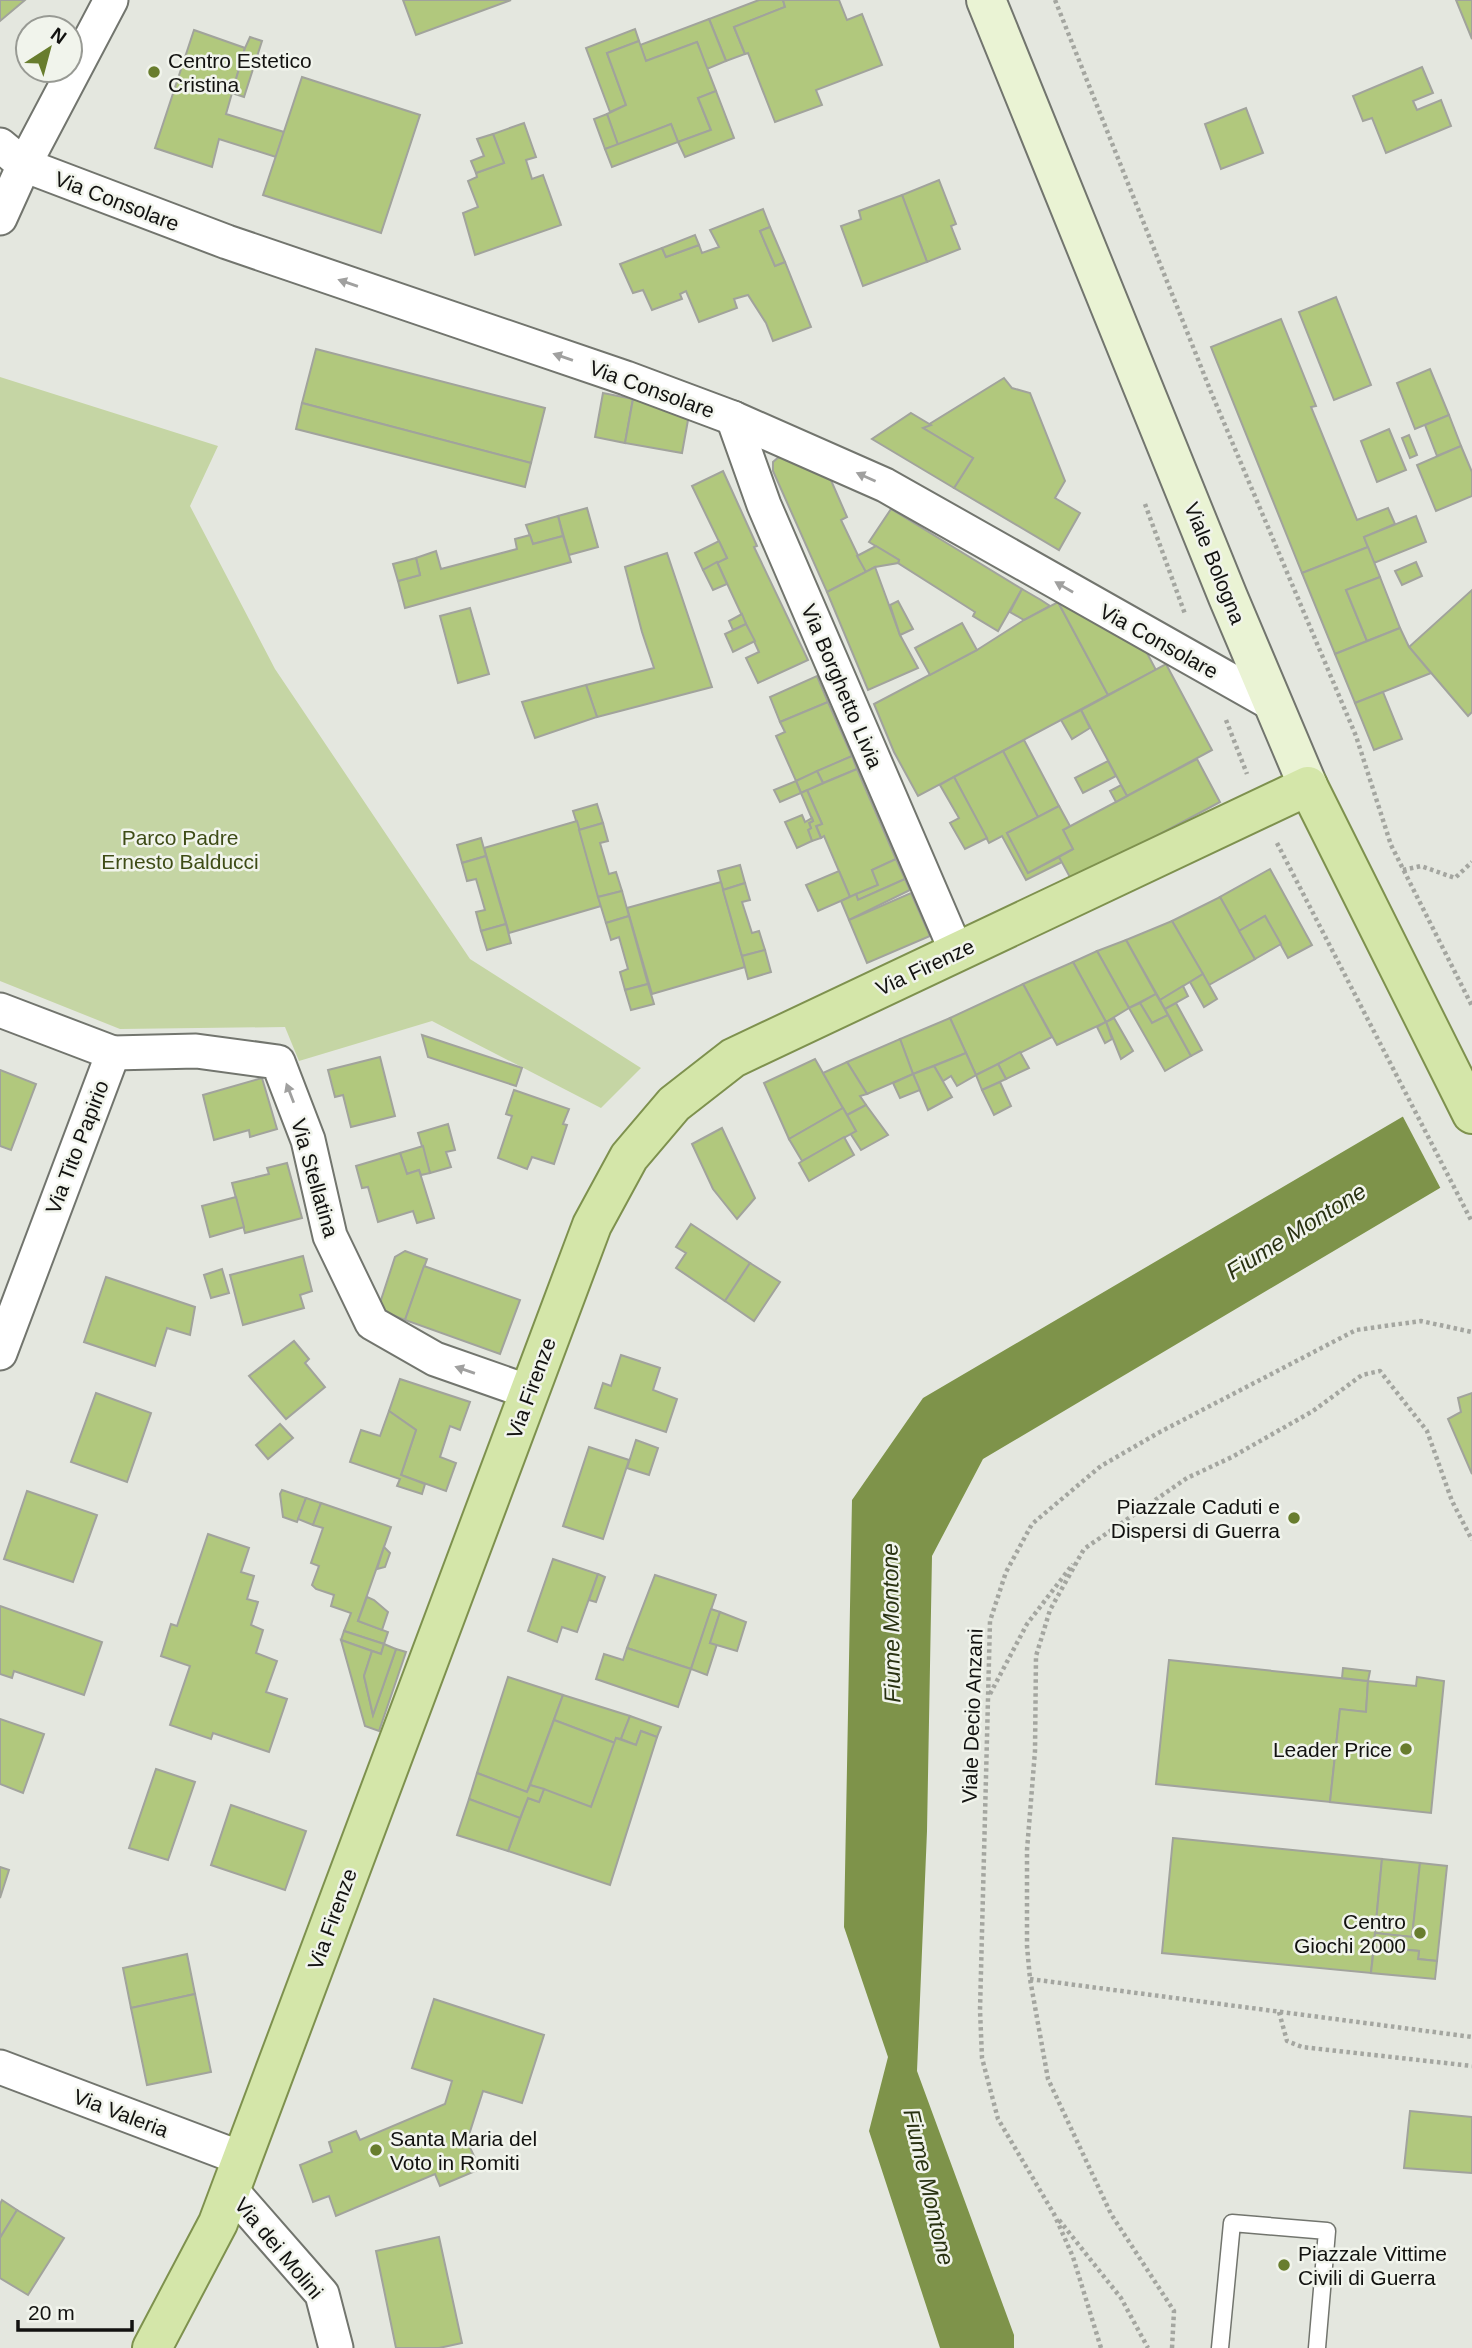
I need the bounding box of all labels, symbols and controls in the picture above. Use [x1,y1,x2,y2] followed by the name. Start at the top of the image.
[14,14,84,84] north arrow
[47,23,70,48] text: N
[168,49,312,96] place label: Centro Estetico Cristina
[146,64,162,80] marker: Centro Estetico Cristina
[51,167,183,235] street label: Via Consolare
[338,277,359,288] one-way arrow
[553,351,574,362] one-way arrow
[586,356,718,422] street label: Via Consolare
[856,471,876,483] one-way arrow
[1180,499,1250,628] street label: Viale Bologna
[1055,581,1074,593] one-way arrow
[1096,599,1222,683] street label: Via Consolare
[797,601,887,772] street label: Via Borghetto Livia
[101,826,259,873] park label: Parco Padre Ernesto Balducci
[872,934,978,1000] street label: Via Firenze
[41,1077,113,1217] street label: Via Tito Papirio
[284,1083,295,1104] one-way arrow
[287,1116,343,1240] street label: Via Stellatina
[1221,1178,1371,1284] water label: Fiume Montone
[502,1334,560,1442] street label: Via Firenze
[454,1364,475,1375] one-way arrow
[1111,1495,1280,1542] place label: Piazzale Caduti e Dispersi di Guerra
[1286,1510,1302,1526] marker: Piazzale Caduti e Dispersi di Guerra
[877,1543,905,1703] water label: Fiume Montone
[957,1628,987,1804] street label: Viale Decio Anzani
[1273,1738,1392,1761] place label: Leader Price
[1398,1741,1414,1757] marker: Leader Price
[303,1865,361,1973] street label: Via Firenze
[1294,1910,1406,1957] place label: Centro Giochi 2000
[1412,1925,1428,1941] marker: Centro Giochi 2000
[70,2084,172,2142] street label: Via Valeria
[898,2106,960,2268] water label: Fiume Montone
[390,2127,537,2174] place label: Santa Maria del Voto in Romiti
[368,2142,384,2158] marker: Santa Maria del Voto in Romiti
[230,2193,328,2303] street label: Via dei Molini
[1298,2242,1447,2289] place label: Piazzale Vittime Civili di Guerra
[1276,2257,1292,2273] marker: Piazzale Vittime Civili di Guerra
[18,2288,131,2332] scale bar
[28,2301,75,2324] text: 20 m

